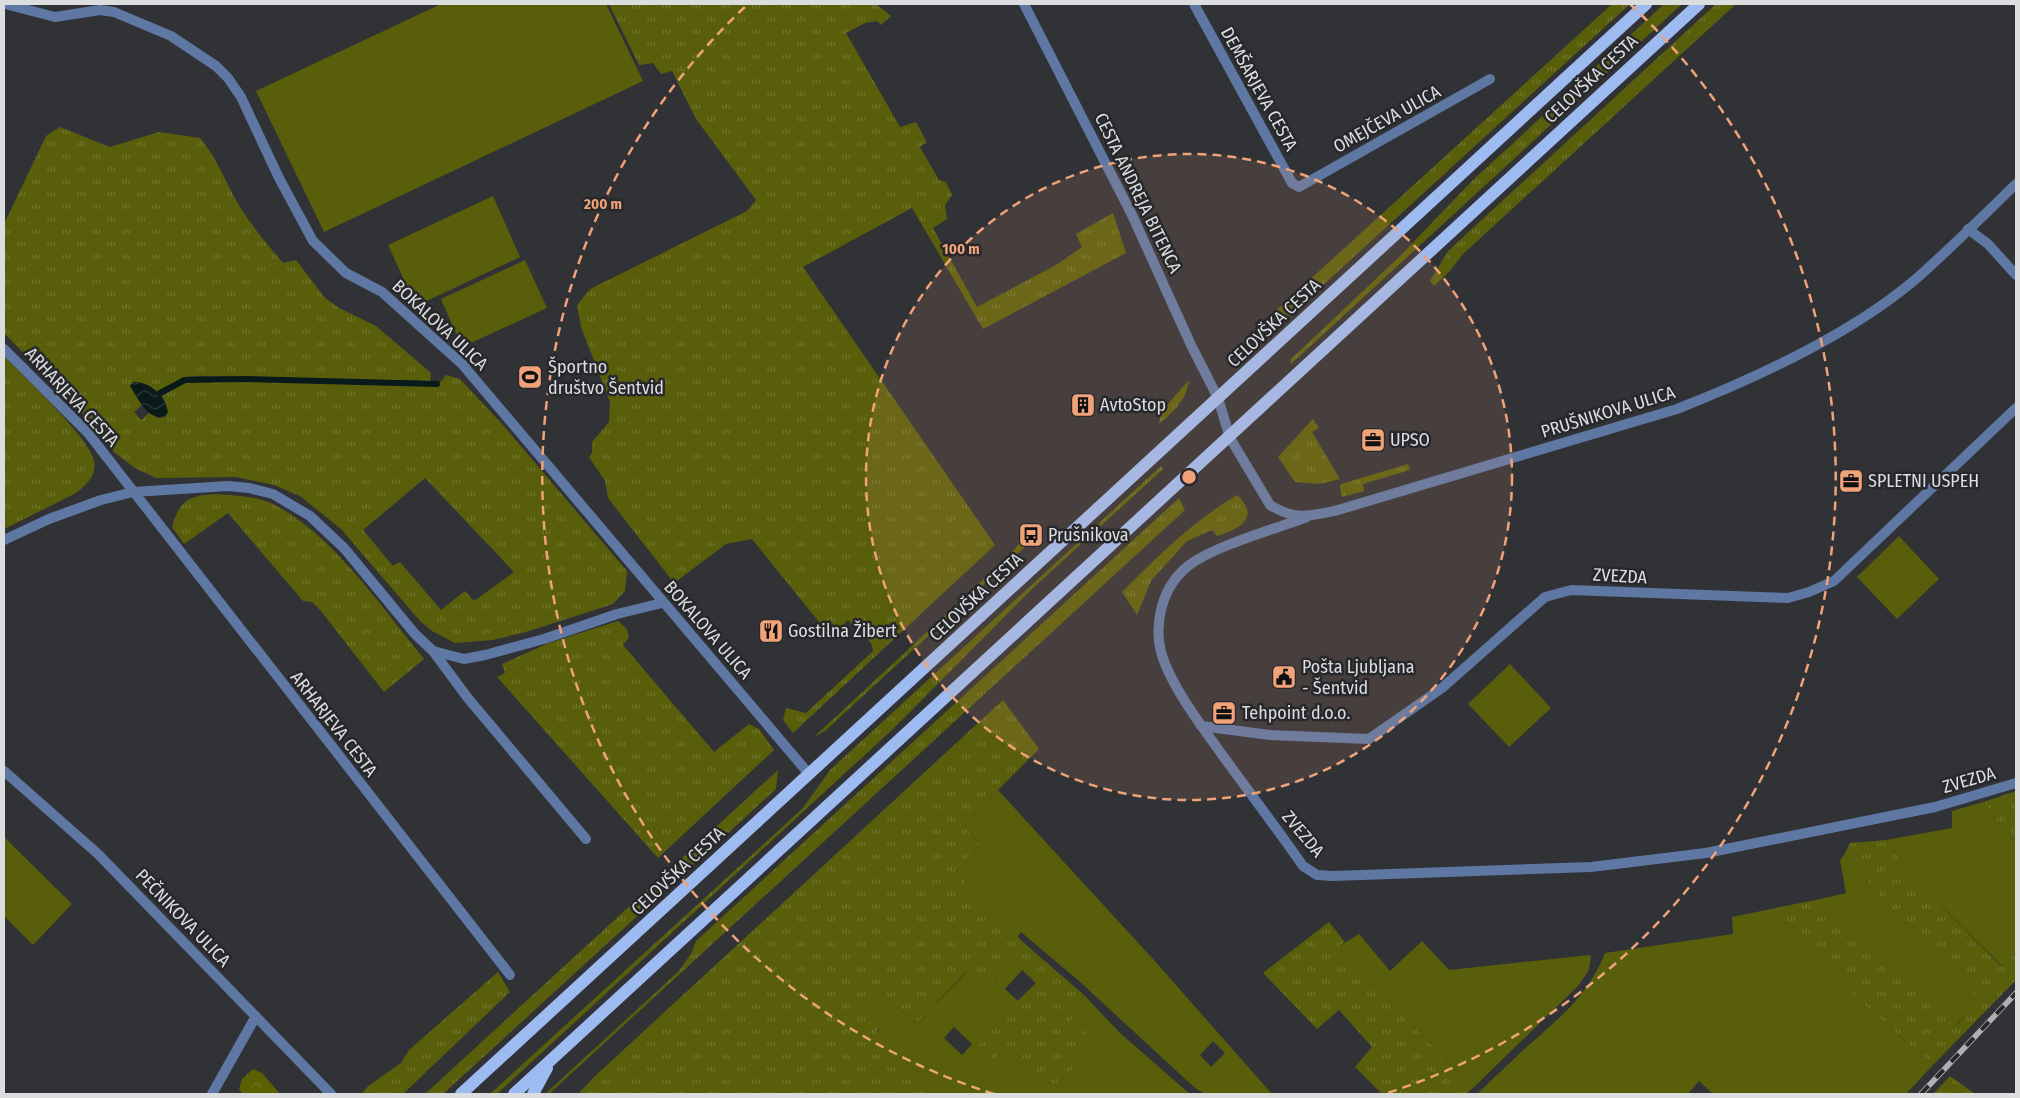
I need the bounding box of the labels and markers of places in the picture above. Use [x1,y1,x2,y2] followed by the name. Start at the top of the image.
[548,356,664,399] place label: Športno društvo Šentvid
[517,364,543,390] sports icon: Športno društvo Šentvid
[1070,392,1096,418] building icon: AvtoStop
[1100,394,1166,416] place label: AvtoStop
[1360,427,1386,453] office icon: UPSO
[1390,429,1430,451] place label: UPSO
[1180,468,1198,486] centre of rings
[1838,468,1864,494] office icon: SPLETNI USPEH
[1868,470,1979,492] place label: SPLETNI USPEH
[1018,522,1044,548] bus stop icon: Prušnikova
[1048,524,1129,546] place label: Prušnikova
[758,618,784,644] restaurant icon: Gostilna Žibert
[788,620,897,642] place label: Gostilna Žibert
[1302,656,1415,699] place label: Pošta Ljubljana - Šentvid
[1271,664,1297,690] public building icon: Pošta Ljubljana - Šentvid
[1211,700,1237,726] office icon: Tehpoint d.o.o.
[1242,702,1350,724] place label: Tehpoint d.o.o.

